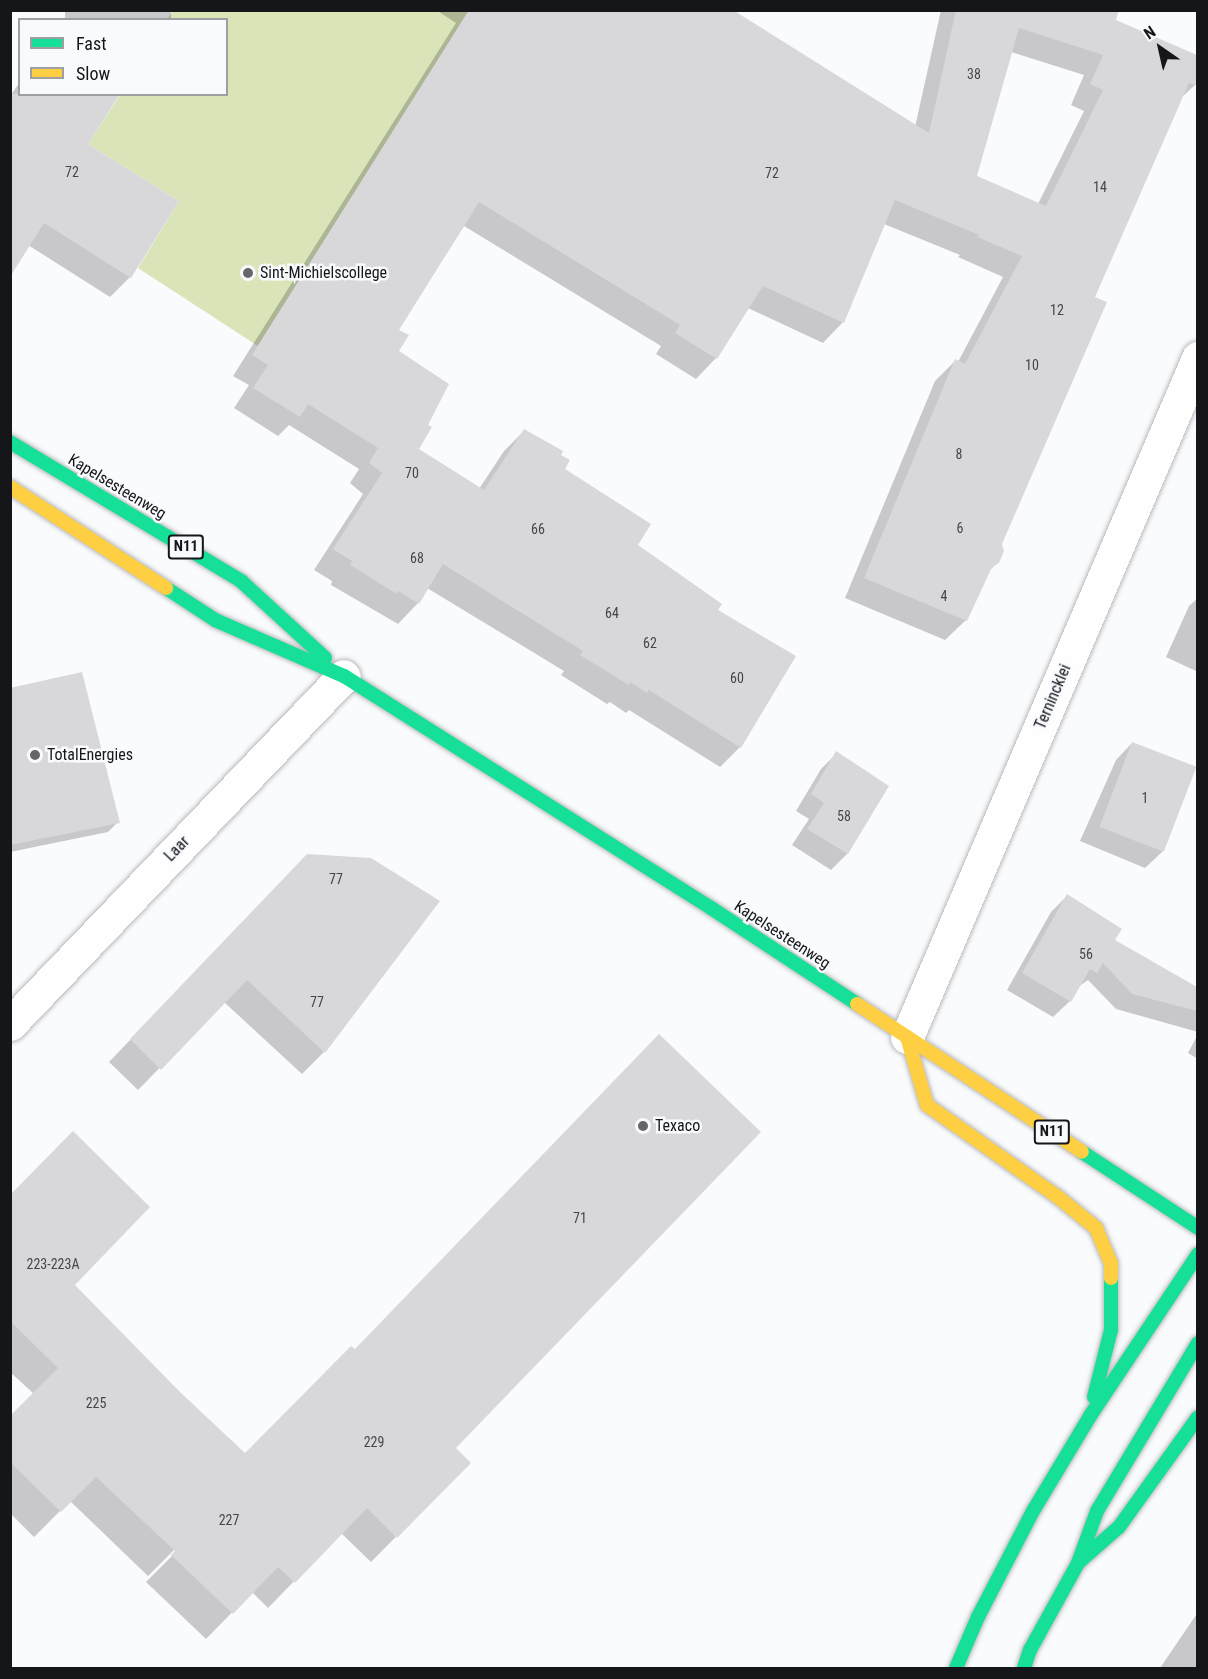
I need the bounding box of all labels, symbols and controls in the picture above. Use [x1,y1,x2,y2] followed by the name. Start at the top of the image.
[18,18,228,96] legend
[1130,18,1190,78] north arrow
[1140,22,1159,43] text: N
[76,33,107,54] text: Fast
[76,63,110,84] text: Slow
[967,66,981,82] house number: 38
[65,164,79,180] house number: 72
[765,165,779,181] house number: 72
[1093,179,1107,195] house number: 14
[260,263,387,283] place label: Sint-Michielscollege
[241,266,255,280] marker: Sint-Michielscollege
[1050,302,1064,318] house number: 12
[1025,357,1039,373] house number: 10
[956,446,962,462] house number: 8
[65,450,169,524] street label: Kapelsesteenweg
[405,465,419,481] house number: 70
[957,520,963,536] house number: 6
[531,521,545,537] house number: 66
[166,535,206,559] road number: N11
[410,550,424,566] house number: 68
[941,588,947,604] house number: 4
[605,605,619,621] house number: 64
[643,635,657,651] house number: 62
[1031,662,1075,732] street label: Ternincklei
[730,670,744,686] house number: 60
[47,745,133,765] place label: TotalEnergies
[28,748,42,762] marker: TotalEnergies
[1142,790,1148,806] house number: 1
[837,808,851,824] house number: 58
[160,832,194,866] street label: Laar
[329,871,343,887] house number: 77
[730,897,834,973] street label: Kapelsesteenweg
[1079,946,1093,962] house number: 56
[310,994,324,1010] house number: 77
[655,1116,700,1136] place label: Texaco
[636,1119,650,1133] marker: Texaco
[1032,1120,1072,1144] road number: N11
[573,1210,587,1226] house number: 71
[26,1256,80,1272] house number: 223-223A
[86,1395,106,1411] house number: 225
[364,1434,384,1450] house number: 229
[219,1512,239,1528] house number: 227

